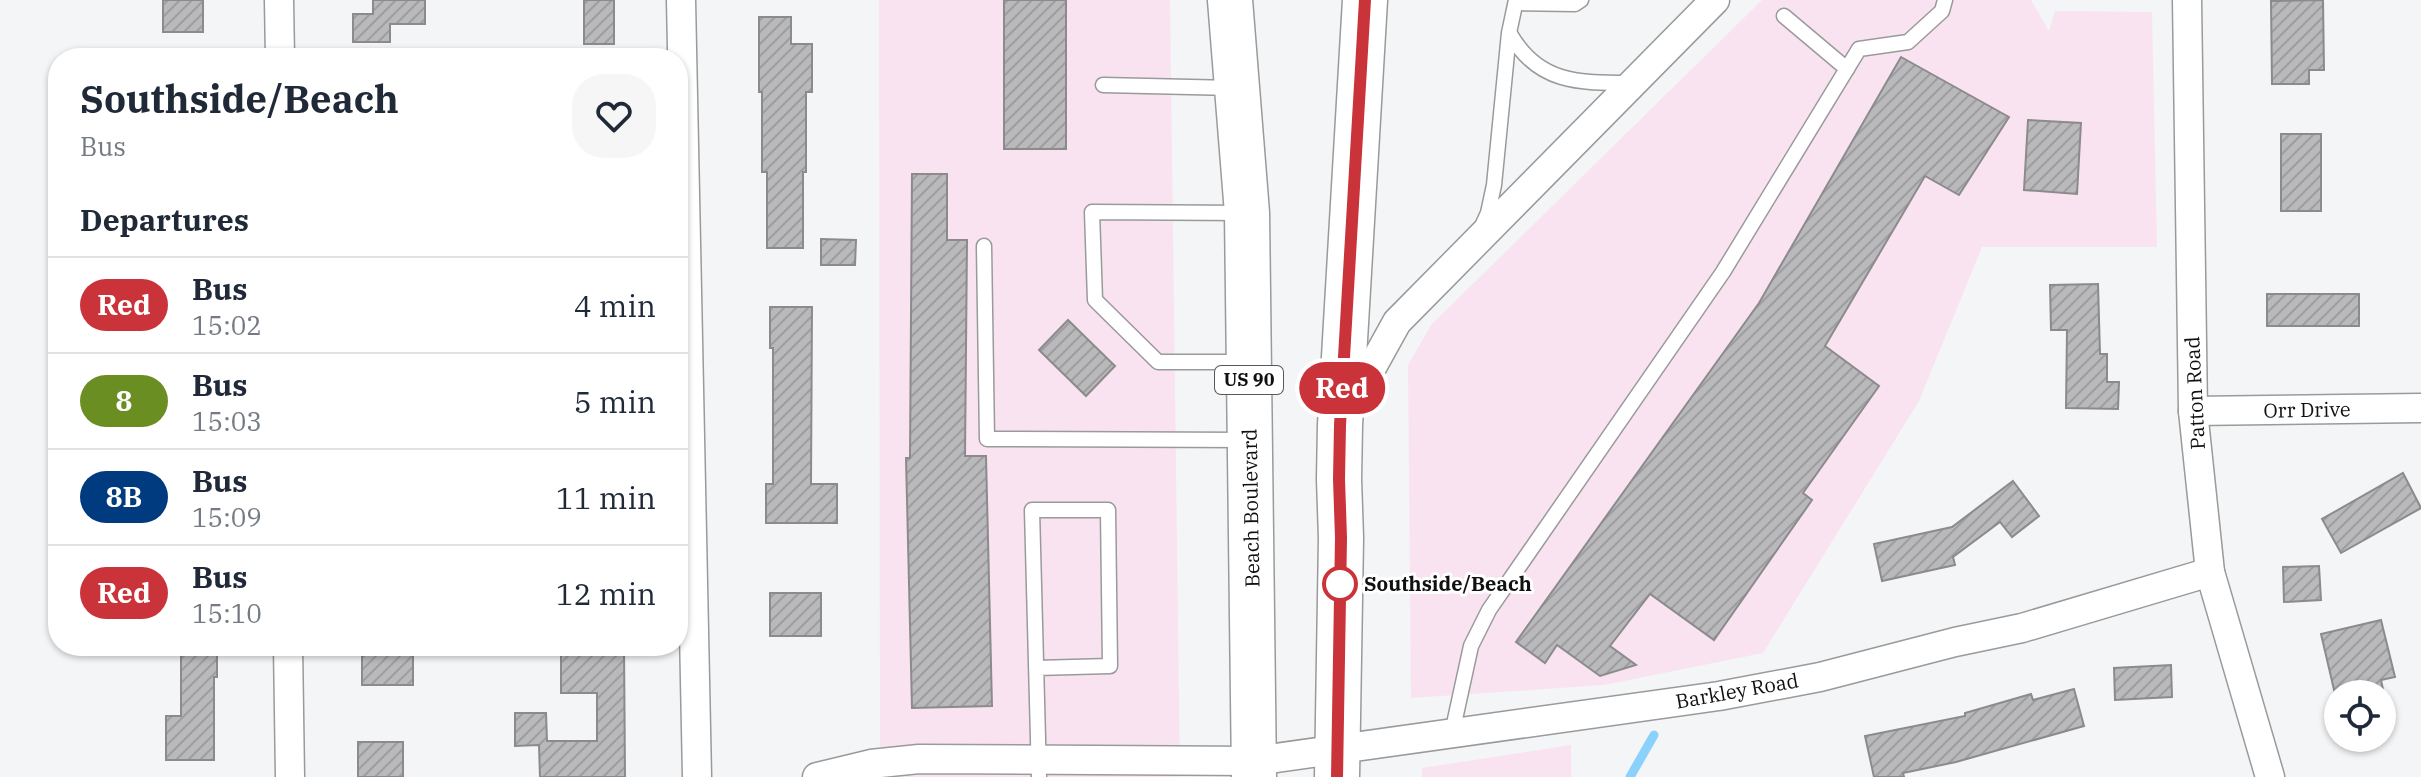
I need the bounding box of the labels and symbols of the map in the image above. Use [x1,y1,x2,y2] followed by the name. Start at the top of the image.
[2178,336,2211,450] street label: Patton Road
[1296,362,1388,414] line badge: Red
[1215,366,1283,394] road number: US 90
[2263,395,2351,424] street label: Orr Drive
[1236,428,1265,588] street label: Beach Boulevard
[1323,567,1357,601] marker: Southside/Beach
[1364,570,1532,597] place label: Southside/Beach
[1673,666,1801,715] street label: Barkley Road

